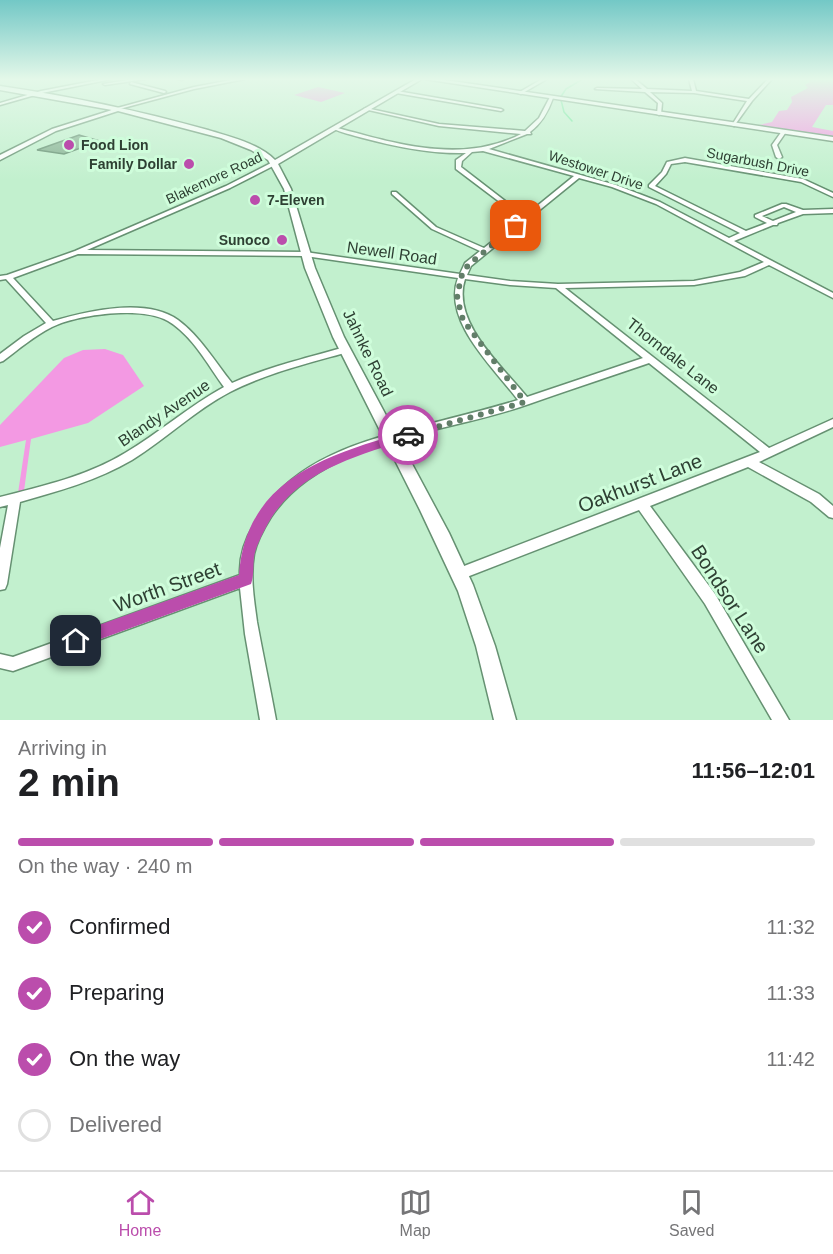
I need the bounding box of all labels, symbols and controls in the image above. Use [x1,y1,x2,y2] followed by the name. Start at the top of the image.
[81,137,149,153] place label: Food Lion
[62,138,76,152] marker: Food Lion
[705,144,811,180] street label: Sugarbush Drive
[547,147,646,193] street label: Westower Drive
[163,149,265,207] street label: Blakemore Road
[89,156,178,172] place label: Family Dollar
[182,157,196,171] marker: Family Dollar
[267,192,325,208] place label: 7-Eleven
[248,193,262,207] marker: 7-Eleven
[490,200,541,251] pin
[499,209,532,242] icon: bag
[219,232,270,248] place label: Sunoco
[275,233,289,247] marker: Sunoco
[346,238,438,268] street label: Newell Road
[340,307,396,399] street label: Jahnke Road
[624,315,722,397] street label: Thorndale Lane
[115,376,213,450] street label: Blandy Avenue
[378,405,438,465] courier
[392,419,425,452] icon: car
[575,449,705,517] street label: Oakhurst Lane
[687,541,773,657] street label: Bondsor Lane
[111,557,224,616] street label: Worth Street
[50,615,101,666] pin
[59,624,92,657] icon: home
[18,737,107,759] text: Arriving in
[691,758,815,783] text: 11:56–12:01
[18,761,120,804] text: 2 min
[18,855,193,877] text: On the way · 240 m
[18,911,51,944] icon: check
[69,914,170,939] text: Confirmed
[766,916,815,938] text: 11:32
[18,977,51,1010] icon: check
[69,980,164,1005] text: Preparing
[766,982,815,1004] text: 11:33
[18,1043,51,1076] icon: check
[69,1046,180,1071] text: On the way
[766,1048,815,1070] text: 11:42
[69,1112,162,1137] text: Delivered
[119,1186,161,1240] tab: Home
[399,1186,432,1240] tab: Map
[669,1186,714,1240] tab: Saved

